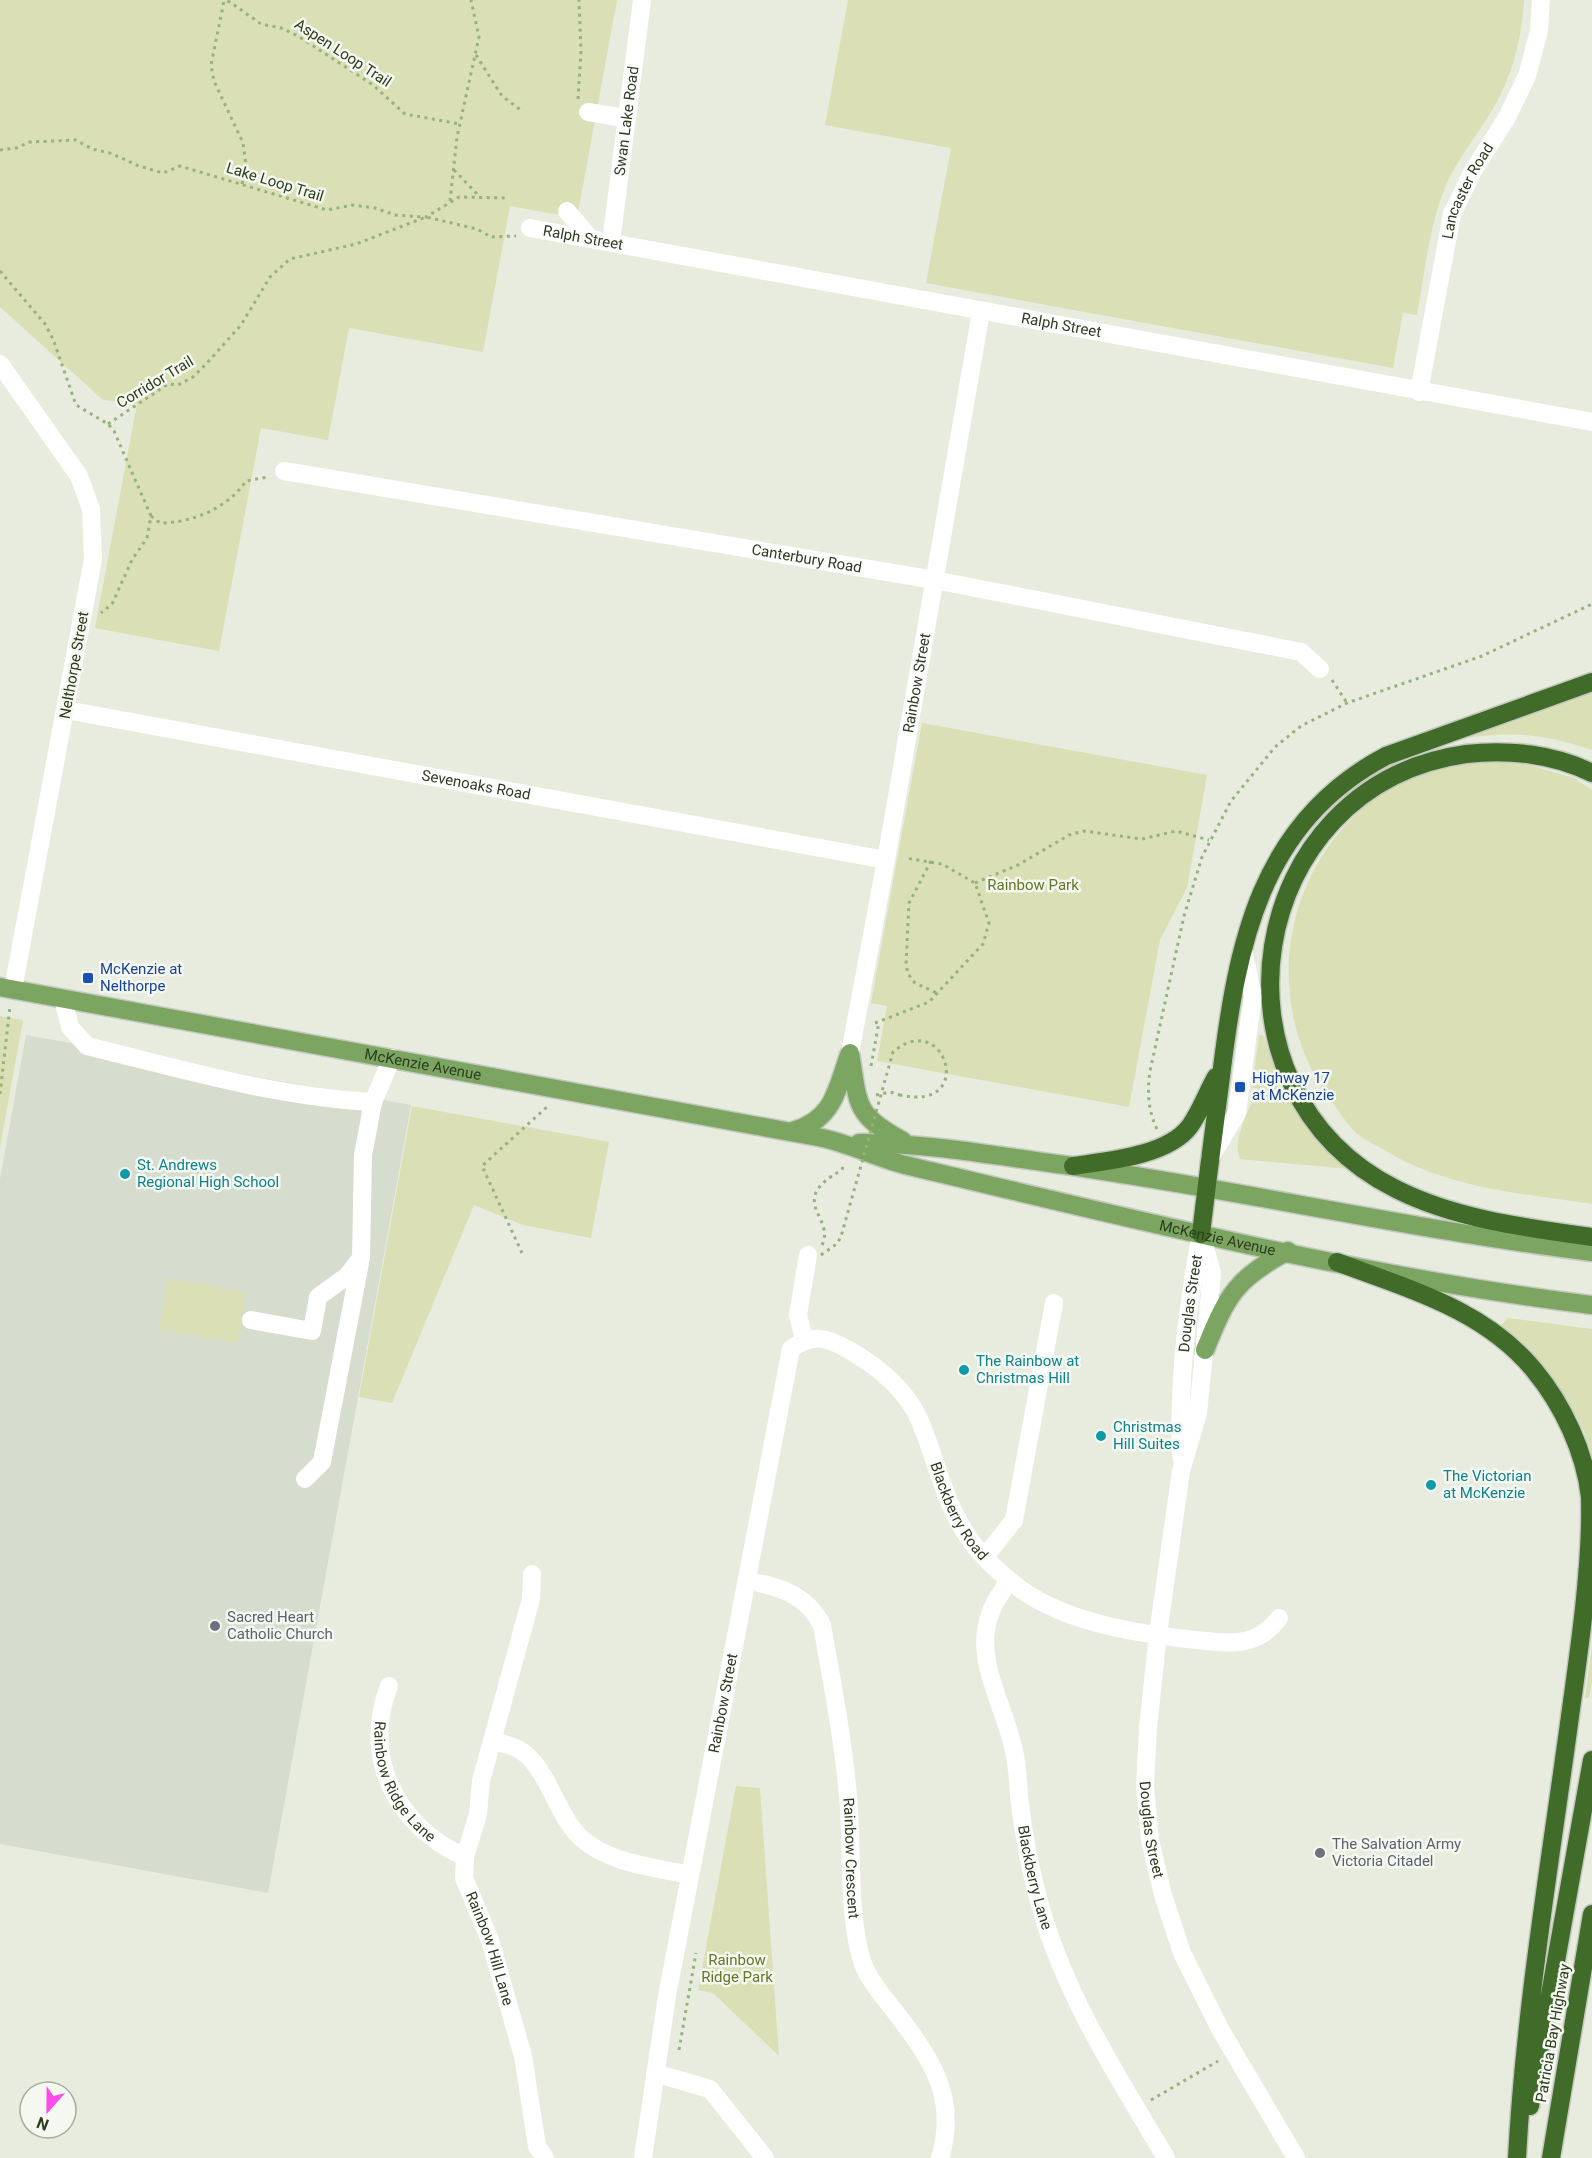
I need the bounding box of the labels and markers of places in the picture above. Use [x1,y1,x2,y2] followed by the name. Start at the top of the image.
[100,960,182,995] place label: McKenzie at Nelthorpe
[81,971,95,985] marker: McKenzie at Nelthorpe
[1252,1069,1334,1104] place label: Highway 17 at McKenzie
[1233,1080,1247,1094] marker: Highway 17 at McKenzie
[137,1156,279,1191] place label: St. Andrews Regional High School
[118,1167,132,1181] marker: St. Andrews Regional High School
[976,1352,1079,1387] place label: The Rainbow at Christmas Hill
[957,1363,971,1377] marker: The Rainbow at Christmas Hill
[1113,1418,1181,1453] place label: Christmas Hill Suites
[1094,1429,1108,1443] marker: Christmas Hill Suites
[1443,1467,1531,1502] place label: The Victorian at McKenzie
[1424,1478,1438,1492] marker: The Victorian at McKenzie
[227,1608,333,1643] place label: Sacred Heart Catholic Church
[208,1619,222,1633] marker: Sacred Heart Catholic Church
[1332,1835,1461,1870] place label: The Salvation Army Victoria Citadel
[1313,1846,1327,1860] marker: The Salvation Army Victoria Citadel

